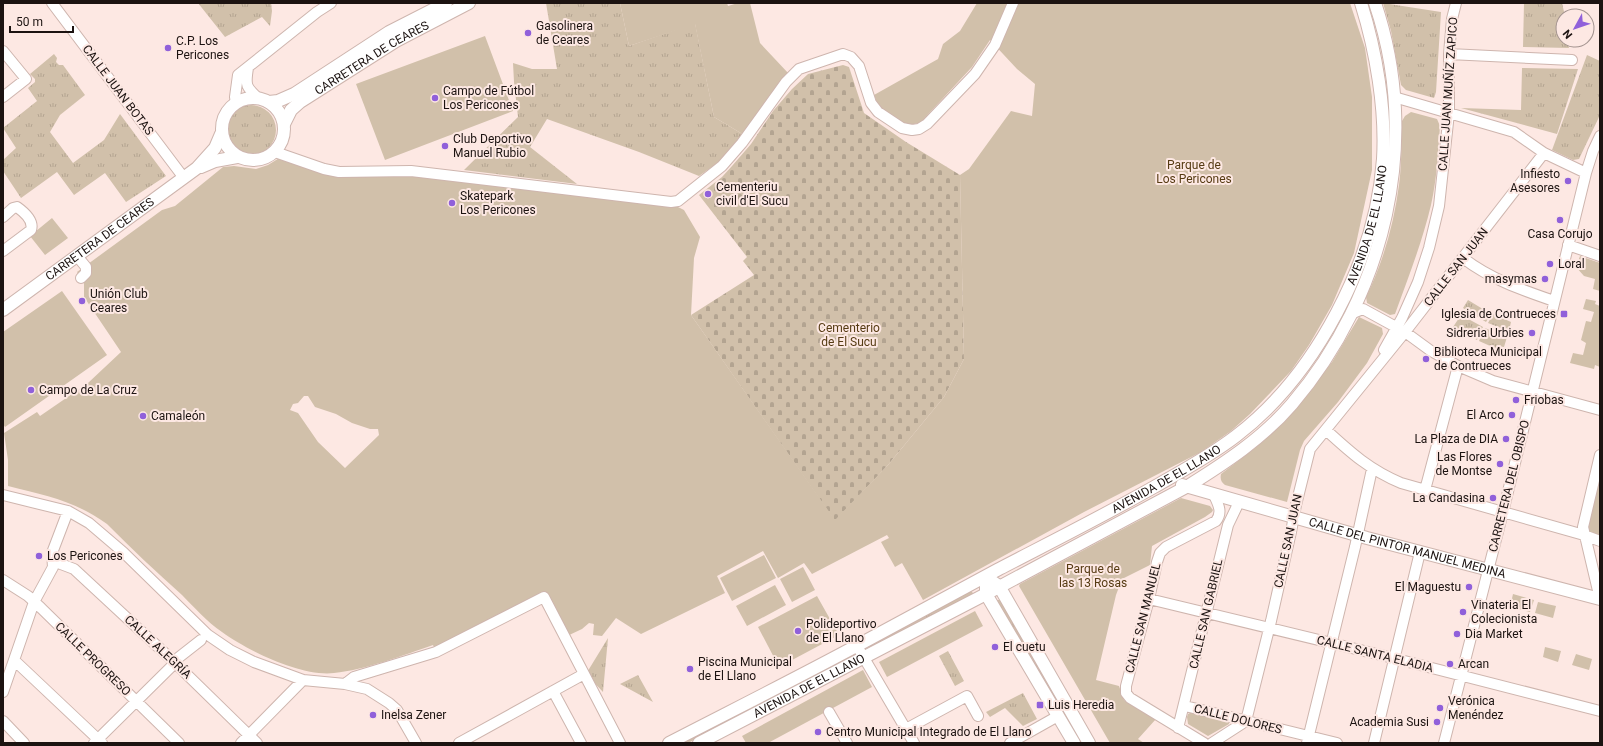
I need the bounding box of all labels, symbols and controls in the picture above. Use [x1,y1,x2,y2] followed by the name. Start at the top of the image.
[10,8,73,34] scale bar
[1555,8,1595,48] north arrow
[16,15,43,29] text: 50 m
[1434,16,1460,171] street label: CALLE JUAN MUÑÍZ ZAPICO
[312,18,431,98] street label: CARRETERA DE CEARES
[536,19,593,47] place label: Gasolinera de Ceares
[1560,27,1575,41] text: N
[523,28,533,38] marker: Gasolinera de Ceares
[176,34,229,62] place label: C.P. Los Pericones
[80,42,156,138] street label: CALLE JUAN BOTAS
[163,43,173,53] marker: C.P. Los Pericones
[443,84,534,112] place label: Campo de Fútbol Los Pericones
[430,93,440,103] marker: Campo de Fútbol Los Pericones
[453,132,532,160] place label: Club Deportivo Manuel Rubio
[440,141,450,151] marker: Club Deportivo Manuel Rubio
[1156,158,1232,186] park label: Parque de Los Pericones
[1344,164,1390,287] street label: AVENIDA DE EL LLANO
[1510,167,1560,195] place label: Infiesto Asesores
[1563,176,1573,186] marker: Infiesto Asesores
[716,180,788,208] place label: Cementeriu civil d'El Sucu
[460,189,536,217] place label: Skatepark Los Pericones
[703,189,713,199] marker: Cementeriu civil d'El Sucu
[43,195,157,283] street label: CARRETERA DE CEARES
[447,198,457,208] marker: Skatepark Los Pericones
[1555,215,1565,225] marker: Casa Corujo
[1421,225,1491,309] street label: CALLE SAN JUAN
[1527,227,1593,241] place label: Casa Corujo
[1558,257,1585,271] place label: Loral
[1545,259,1555,269] marker: Loral
[1485,272,1537,286] place label: masymas
[1540,274,1550,284] marker: masymas
[90,287,148,315] place label: Unión Club Ceares
[77,296,87,306] marker: Unión Club Ceares
[1441,307,1556,321] place label: Iglesia de Contrueces
[1559,309,1569,319] marker: Iglesia de Contrueces
[818,321,880,349] park label: Cementerio de El Sucu
[1446,326,1524,340] place label: Sidreria Urbies
[1527,328,1537,338] marker: Sidreria Urbies
[1434,345,1542,373] place label: Biblioteca Municipal de Contrueces
[1421,354,1431,364] marker: Biblioteca Municipal de Contrueces
[39,383,137,397] place label: Campo de La Cruz
[26,385,36,395] marker: Campo de La Cruz
[1524,393,1564,407] place label: Friobas
[1511,395,1521,405] marker: Friobas
[1466,408,1504,422] place label: El Arco
[151,409,205,423] place label: Camaleón
[1507,410,1517,420] marker: El Arco
[138,411,148,421] marker: Camaleón
[1486,419,1532,553] street label: CARRETERA DEL OBISPO
[1414,432,1498,446] place label: La Plaza de DIA
[1501,434,1511,444] marker: La Plaza de DIA
[1109,442,1224,516] street label: AVENIDA DE EL LLANO
[1435,450,1492,478] place label: Las Flores de Montse
[1495,459,1505,469] marker: Las Flores de Montse
[1413,491,1485,505] place label: La Candasina
[1271,493,1305,589] street label: CALLE SAN JUAN
[1488,493,1498,503] marker: La Candasina
[1307,515,1508,581] street label: CALLE DEL PINTOR MANUEL MEDINA
[47,549,123,563] place label: Los Pericones
[34,551,44,561] marker: Los Pericones
[1187,557,1226,670] street label: CALLE SAN GABRIEL
[1123,561,1164,674] street label: CALLE SAN MANUEL
[1059,562,1127,590] park label: Parque de las 13 Rosas
[1395,580,1461,594] place label: El Maguestu
[1464,582,1474,592] marker: El Maguestu
[1471,598,1537,626] place label: Vinateria El Colecionista
[1458,607,1468,617] marker: Vinateria El Colecionista
[122,612,195,682] street label: CALLE ALEGRÍA
[806,617,877,645] place label: Polideportivo de El Llano
[52,619,134,699] street label: CALLE PROGRESO
[793,626,803,636] marker: Polideportivo de El Llano
[1465,627,1523,641] place label: Dia Market
[1452,629,1462,639] marker: Dia Market
[1315,633,1435,675] street label: CALLE SANTA ELADIA
[1003,640,1046,654] place label: El cuetu
[990,642,1000,652] marker: El cuetu
[751,651,867,721] street label: AVENIDA DE EL LLANO
[698,655,792,683] place label: Piscina Municipal de El Llano
[1458,657,1489,671] place label: Arcan
[1445,659,1455,669] marker: Arcan
[685,664,695,674] marker: Piscina Municipal de El Llano
[1448,694,1504,722] place label: Verónica Menéndez
[1048,698,1114,712] place label: Luis Heredia
[1035,700,1045,710] marker: Luis Heredia
[1193,701,1283,737] street label: CALLE DOLORES
[1435,703,1445,713] marker: Verónica Menéndez
[381,708,446,722] place label: Inelsa Zener
[368,710,378,720] marker: Inelsa Zener
[1349,715,1429,729] place label: Academia Susi
[1432,717,1442,727] marker: Academia Susi
[826,725,1032,739] place label: Centro Municipal Integrado de El Llano
[813,727,823,737] marker: Centro Municipal Integrado de El Llano

